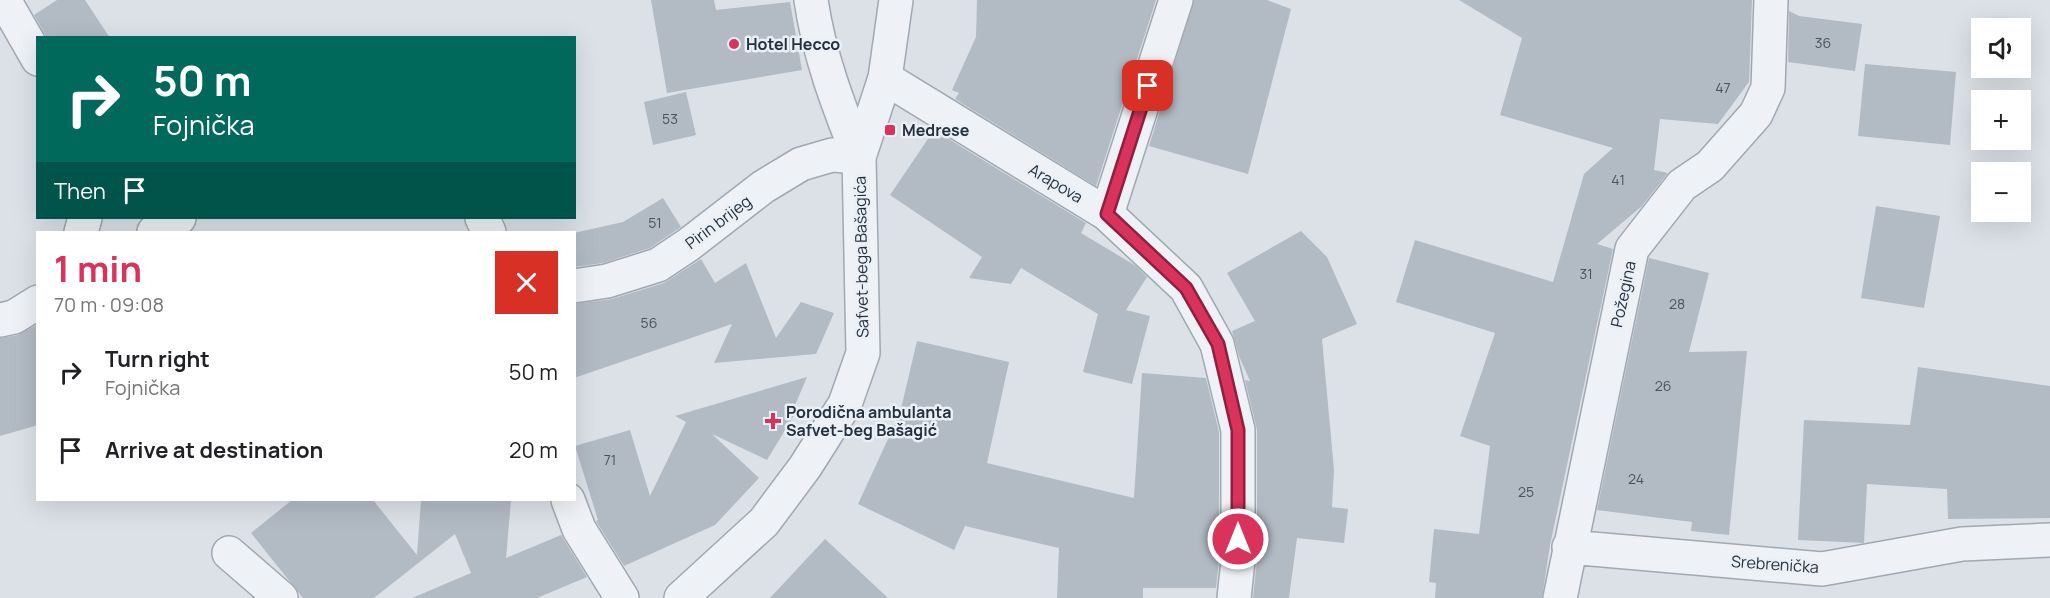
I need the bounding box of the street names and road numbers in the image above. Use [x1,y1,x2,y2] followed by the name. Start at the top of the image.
[1025,158,1087,208] street label: Arapova
[849,176,873,338] street label: Safvet-bega Bašagića
[680,190,756,254] street label: Pirin brijeg
[1605,259,1641,329] street label: Požegina
[1730,550,1820,578] street label: Srebrenička

